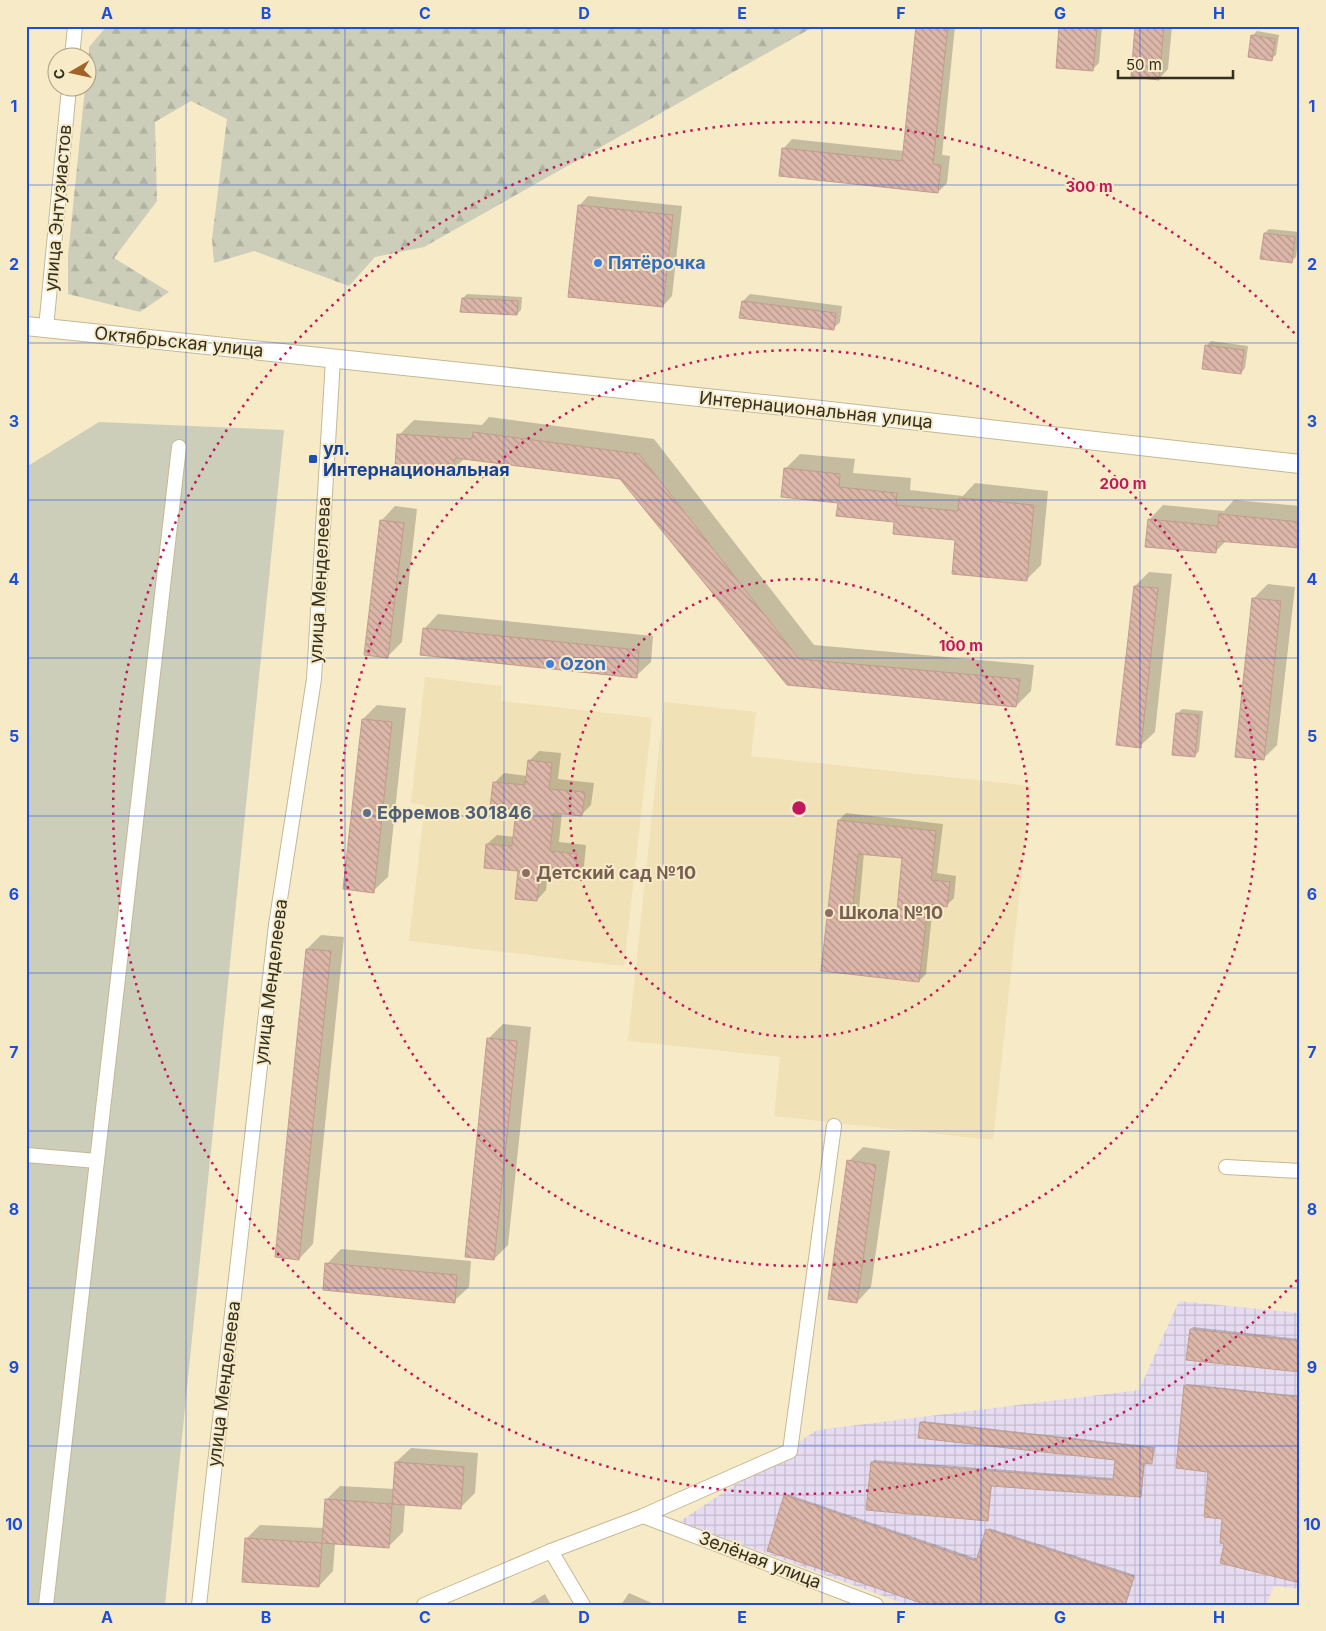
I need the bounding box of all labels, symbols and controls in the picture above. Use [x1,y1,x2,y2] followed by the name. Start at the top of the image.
[101,3,113,23] text: A
[261,3,271,23] text: B
[419,3,431,23] text: C
[578,3,590,23] text: D
[737,3,747,23] text: E
[896,3,906,23] text: F
[1054,3,1066,23] text: G
[1213,3,1225,23] text: H
[48,48,98,98] north arrow
[1118,48,1234,80] scale bar
[1126,55,1162,74] text: 50 m
[49,68,68,81] text: С
[11,96,17,116] text: 1
[1309,96,1315,116] text: 1
[40,124,75,292] street label: улица Энтузиастов
[1065,177,1113,196] text: 300 m
[608,252,706,273] place label: Пятёрочка
[9,254,19,274] text: 2
[1307,254,1317,274] text: 2
[592,257,604,269] marker: Пятёрочка
[93,322,265,361] street label: Октябрьская улица
[698,387,934,432] street label: Интернациональная улица
[9,411,19,431] text: 3
[1307,411,1317,431] text: 3
[323,438,510,480] place label: ул. Интернациональная
[307,453,319,465] marker: ул. Интернациональная
[1100,474,1146,493] text: 200 m
[305,496,334,664] street label: улица Менделеева
[9,569,20,589] text: 4
[1307,569,1318,589] text: 4
[939,636,983,655] text: 100 m
[560,653,606,674] place label: Ozon
[544,658,556,670] marker: Ozon
[9,726,19,746] text: 5
[1307,726,1317,746] text: 5
[790,799,808,817] centre of rings
[377,802,532,823] place label: Ефремов 301846
[361,807,373,819] marker: Ефремов 301846
[536,862,696,883] place label: Детский сад №10
[520,867,532,879] marker: Детский сад №10
[9,884,19,904] text: 6
[1307,884,1317,904] text: 6
[250,898,291,1066] street label: улица Менделеева
[839,902,943,923] place label: Школа №10
[823,907,835,919] marker: Школа №10
[9,1042,19,1062] text: 7
[1307,1042,1317,1062] text: 7
[9,1199,19,1219] text: 8
[1307,1199,1317,1219] text: 8
[203,1300,244,1468] street label: улица Менделеева
[9,1357,19,1377] text: 9
[1307,1357,1317,1377] text: 9
[5,1514,23,1534] text: 10
[1303,1514,1321,1534] text: 10
[696,1527,824,1593] street label: Зелёная улица
[101,1607,113,1627] text: A
[261,1607,271,1627] text: B
[419,1607,431,1627] text: C
[578,1607,590,1627] text: D
[737,1607,747,1627] text: E
[896,1607,906,1627] text: F
[1054,1607,1066,1627] text: G
[1213,1607,1225,1627] text: H

